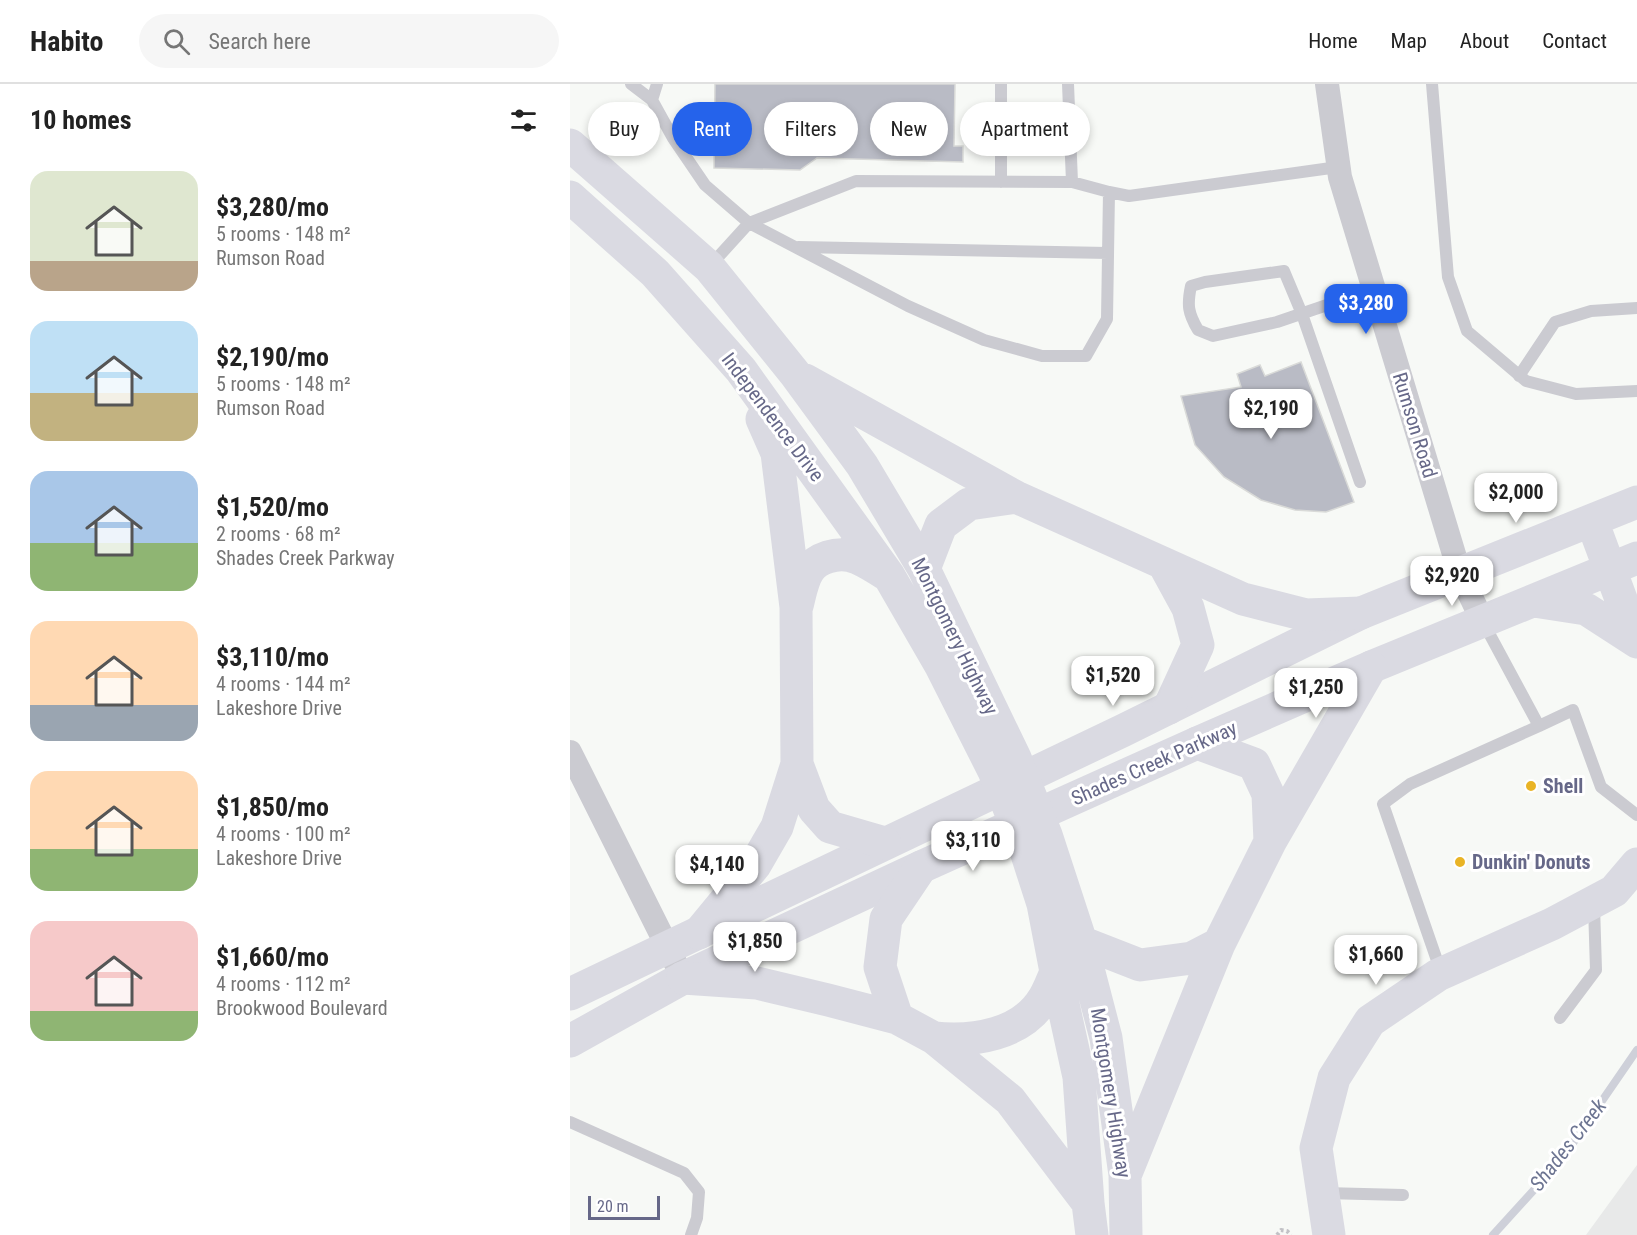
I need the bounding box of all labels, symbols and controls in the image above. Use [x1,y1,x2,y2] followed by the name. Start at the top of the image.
[139,14,559,68] search box
[30,25,103,58] text: Habito
[160,25,193,58] icon: search
[208,29,311,54] text: Search here
[1308,29,1358,53] text: Home
[1391,29,1427,53] text: Map
[1460,29,1509,53] text: About
[1542,29,1607,53] text: Contact
[588,102,660,156] chip: Buy
[672,102,752,156] chip: Rent
[764,102,858,156] chip: Filters
[870,102,948,156] chip: New
[960,102,1090,156] chip: Apartment
[507,104,540,137] icon: filters
[30,105,132,135] text: 10 homes
[216,192,329,222] text: $3,280/mo
[78,195,150,267] icon: home
[216,222,351,246] text: 5 rooms · 148 m²
[216,246,325,270] text: Rumson Road
[1317,284,1415,335] pin: $3,280
[1338,291,1394,315] text: $3,280
[216,342,329,372] text: $2,190/mo
[78,345,150,417] icon: home
[717,348,829,486] street label: Independence Drive
[1388,369,1442,481] street label: Rumson Road
[216,372,351,396] text: 5 rooms · 148 m²
[1222,389,1320,440] pin: $2,190
[216,396,325,420] text: Rumson Road
[1243,396,1299,420] text: $2,190
[1467,473,1565,524] pin: $2,000
[1488,480,1544,504] text: $2,000
[216,492,329,522] text: $1,520/mo
[78,495,150,567] icon: home
[216,522,341,546] text: 2 rooms · 68 m²
[216,546,395,570] text: Shades Creek Parkway
[907,554,1003,718] street label: Montgomery Highway
[1403,556,1501,607] pin: $2,920
[1424,563,1480,587] text: $2,920
[216,642,329,672] text: $3,110/mo
[78,645,150,717] icon: home
[1064,656,1162,707] pin: $1,520
[1085,663,1141,687] text: $1,520
[1267,668,1365,719] pin: $1,250
[216,672,351,696] text: 4 rooms · 144 m²
[1288,675,1344,699] text: $1,250
[216,696,342,720] text: Lakeshore Drive
[1068,716,1240,810] street label: Shades Creek Parkway
[1543,774,1583,798] place label: Shell
[1524,779,1538,793] marker: Shell
[216,792,329,822] text: $1,850/mo
[78,795,150,867] icon: home
[924,821,1022,872] pin: $3,110
[216,822,351,846] text: 4 rooms · 100 m²
[945,828,1001,852] text: $3,110
[668,845,766,896] pin: $4,140
[216,846,342,870] text: Lakeshore Drive
[1472,850,1591,874] place label: Dunkin' Donuts
[689,852,745,876] text: $4,140
[1453,855,1467,869] marker: Dunkin' Donuts
[706,922,804,973] pin: $1,850
[727,929,783,953] text: $1,850
[1327,935,1425,986] pin: $1,660
[216,942,329,972] text: $1,660/mo
[1348,942,1404,966] text: $1,660
[78,945,150,1017] icon: home
[216,972,351,996] text: 4 rooms · 112 m²
[216,996,388,1020] text: Brookwood Boulevard
[1086,1006,1136,1180] street label: Montgomery Highway
[1525,1094,1612,1196] water label: Shades Creek
[588,1193,660,1220] scale bar
[597,1197,629,1216] text: 20 m

